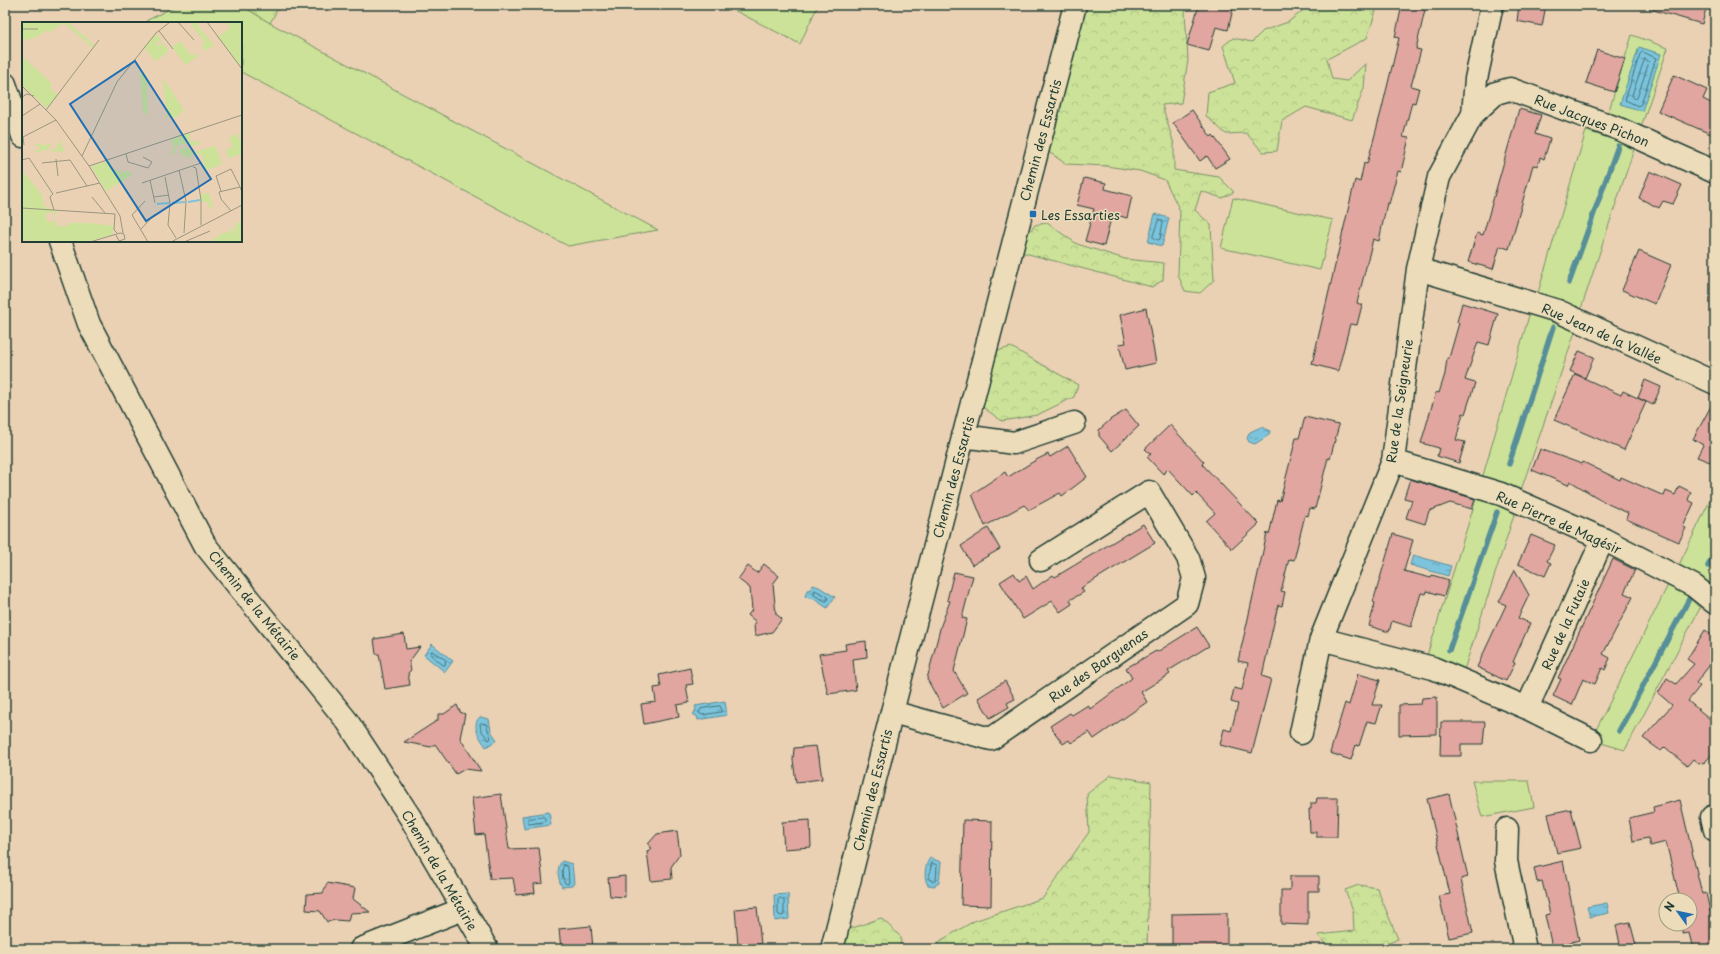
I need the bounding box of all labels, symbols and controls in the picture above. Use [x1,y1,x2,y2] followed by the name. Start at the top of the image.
[22,22,242,242] inset map
[1015,77,1065,203] street label: Chemin des Essartis
[1532,89,1652,151] street label: Rue Jacques Pichon
[1041,205,1120,224] place label: Les Essarties
[1028,209,1038,219] marker: Les Essarties
[1539,298,1665,368] street label: Rue Jean de la Vallée
[1381,338,1417,464] street label: Rue de la Seigneurie
[928,414,978,540] street label: Chemin des Essartis
[1493,486,1625,558] street label: Rue Pierre de Magésir
[205,546,305,664] street label: Chemin de la Métairie
[1536,575,1594,673] street label: Rue de la Futaie
[1045,624,1151,706] street label: Rue des Barguenas
[848,727,896,853] street label: Chemin des Essartis
[398,806,482,934] street label: Chemin de la Métairie
[1658,892,1698,932] north arrow
[1660,898,1679,915] text: N

